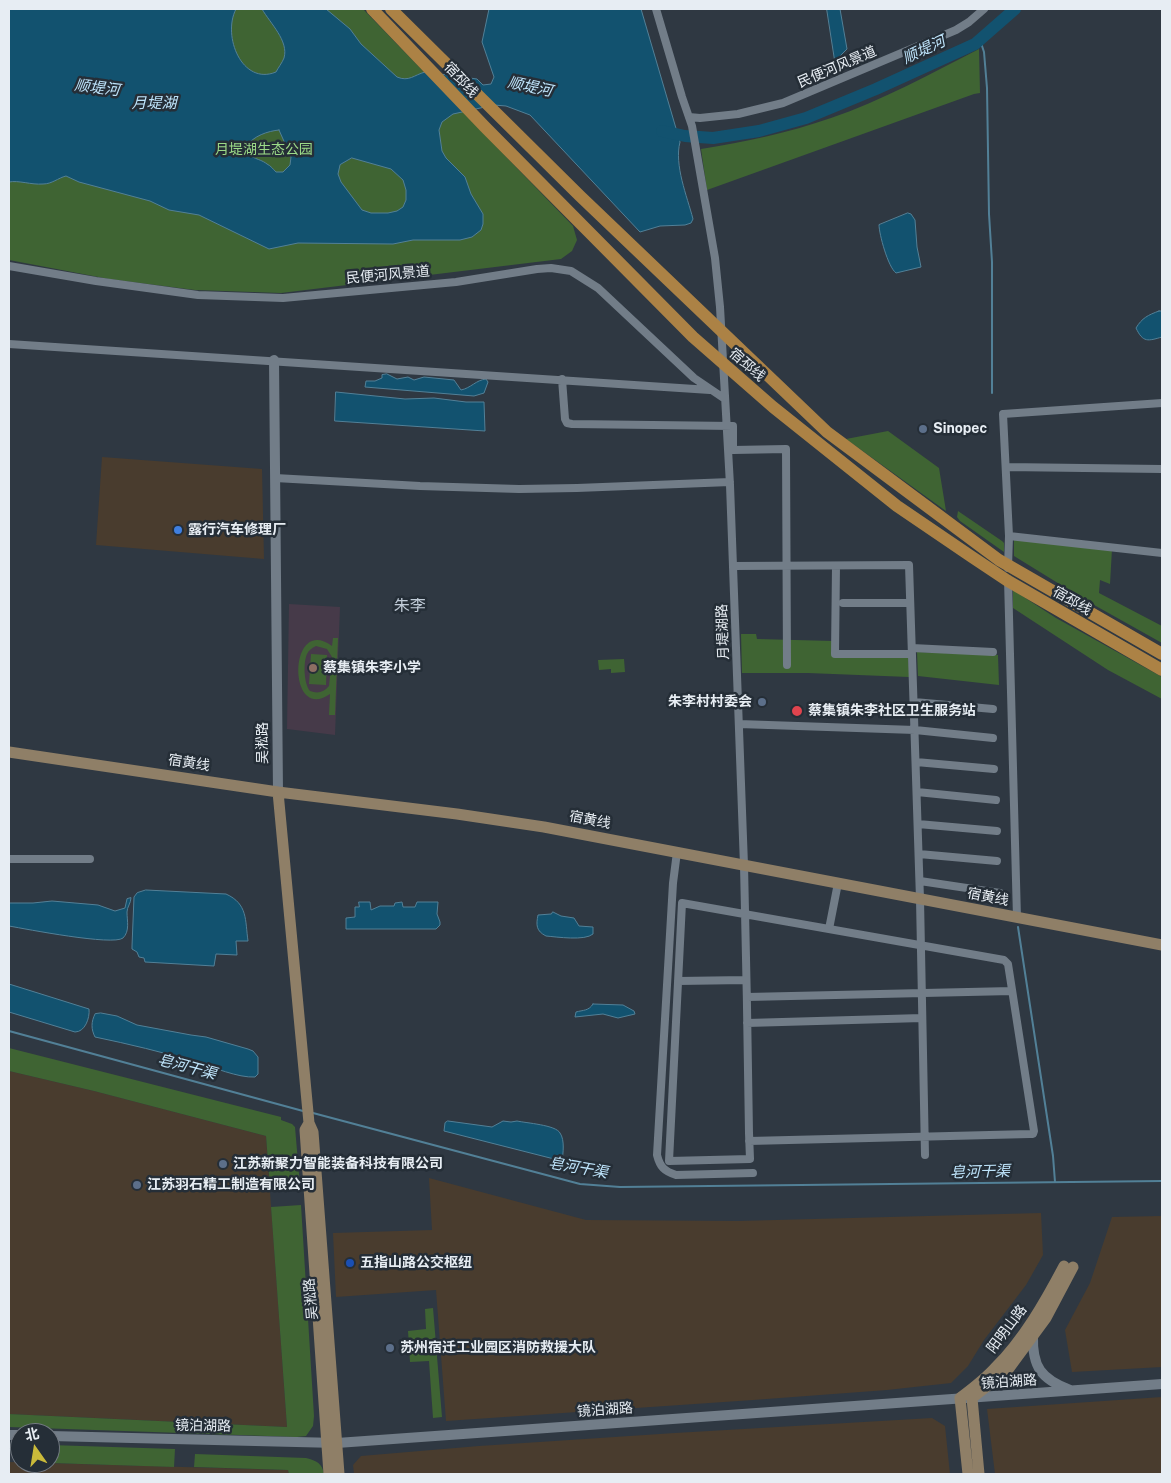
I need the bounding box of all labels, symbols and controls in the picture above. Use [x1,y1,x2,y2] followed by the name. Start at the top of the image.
[900,32,948,68] water label: 顺堤河
[795,43,879,91] street label: 民便河风景道
[441,59,481,101] street label: 宿邳线
[506,74,554,100] water label: 顺堤河
[74,76,120,100] water label: 顺堤河
[132,94,176,112] water label: 月堤湖
[215,142,313,158] park label: 月堤湖生态公园
[345,263,431,287] street label: 民便河风景道
[726,345,768,385] street label: 宿邳线
[933,421,987,437] place label: Sinopec
[917,423,929,435] marker: Sinopec
[188,522,286,538] place label: 露行汽车修理厂
[172,524,184,536] marker: 露行汽车修理厂
[1050,583,1094,619] street label: 宿邳线
[394,596,426,616] district label: 朱李
[714,604,732,660] street label: 月堤湖路
[323,660,421,676] place label: 蔡集镇朱李小学
[307,662,319,674] marker: 蔡集镇朱李小学
[668,694,752,710] place label: 朱李村村委会
[756,696,768,708] marker: 朱李村村委会
[808,703,976,719] place label: 蔡集镇朱李社区卫生服务站
[790,704,804,718] marker: 蔡集镇朱李社区卫生服务站
[255,722,271,764] street label: 吴淞路
[167,751,211,775] street label: 宿黄线
[568,808,612,832] street label: 宿黄线
[966,885,1010,909] street label: 宿黄线
[156,1051,218,1083] water label: 皂河干渠
[547,1154,609,1182] water label: 皂河干渠
[233,1156,443,1172] place label: 江苏新聚力智能装备科技有限公司
[217,1158,229,1170] marker: 江苏新聚力智能装备科技有限公司
[950,1162,1010,1182] water label: 皂河干渠
[147,1177,315,1193] place label: 江苏羽石精工制造有限公司
[131,1179,143,1191] marker: 江苏羽石精工制造有限公司
[360,1255,472,1271] place label: 五指山路公交枢纽
[344,1257,356,1269] marker: 五指山路公交枢纽
[301,1277,321,1321] street label: 吴淞路
[983,1302,1031,1356] street label: 阳明山路
[400,1340,596,1356] place label: 苏州宿迁工业园区消防救援大队
[384,1342,396,1354] marker: 苏州宿迁工业园区消防救援大队
[980,1372,1038,1392] street label: 镜泊湖路
[576,1400,634,1420] street label: 镜泊湖路
[175,1417,231,1435] street label: 镜泊湖路
[10,1423,60,1473] north arrow
[23,1425,40,1444] text: 北

